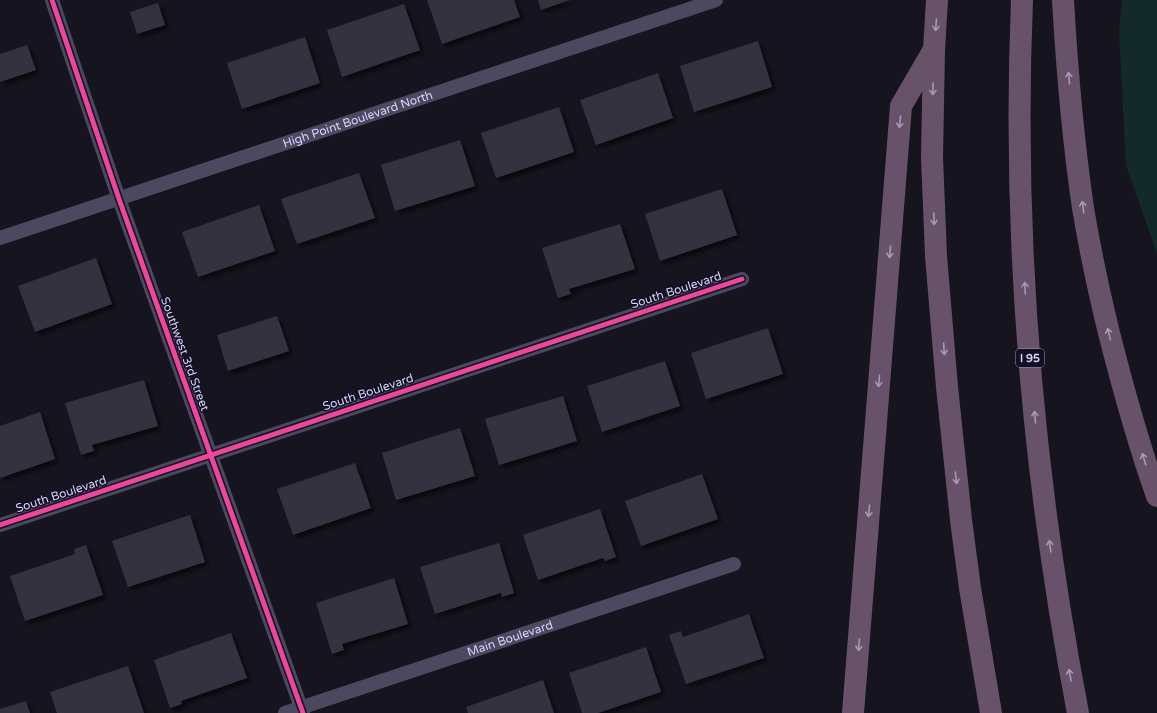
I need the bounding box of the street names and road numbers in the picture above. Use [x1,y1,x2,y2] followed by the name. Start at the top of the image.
[281,88,435,151] street label: High Point Boulevard North
[629,269,723,311] street label: South Boulevard
[158,295,212,413] street label: Southwest 3rd Street
[1016,349,1044,367] road number: I 95
[321,371,415,413] street label: South Boulevard
[14,473,108,515] street label: South Boulevard
[465,618,555,659] street label: Main Boulevard

